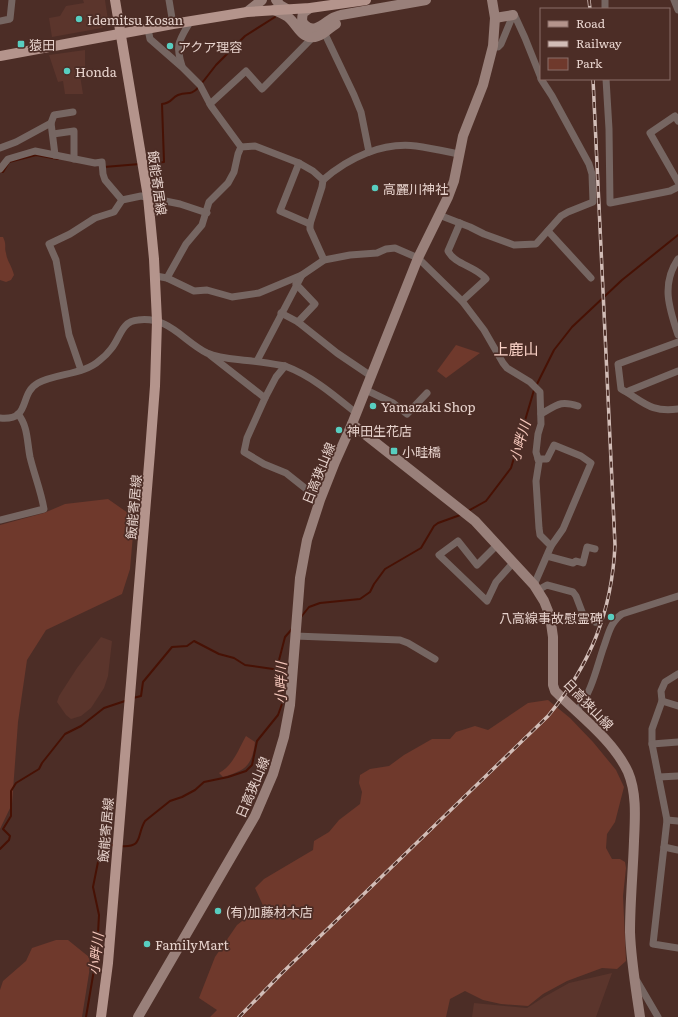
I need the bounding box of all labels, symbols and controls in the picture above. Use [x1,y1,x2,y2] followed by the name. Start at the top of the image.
[540,8,670,80] legend
[87,10,184,29] place label: Idemitsu Kosan
[74,14,84,24] marker: Idemitsu Kosan
[576,14,606,32] text: Road
[576,34,622,52] text: Railway
[29,35,55,54] place label: 猿田
[178,37,242,56] place label: アクア理容
[16,39,26,49] marker: 猿田
[165,41,175,51] marker: アクア理容
[576,54,603,72] text: Park
[75,62,117,81] place label: Honda
[62,66,72,76] marker: Honda
[144,149,172,217] street label: 飯能寄居線
[383,179,448,198] place label: 高麗川神社
[370,183,380,193] marker: 高麗川神社
[493,337,539,360] district label: 上鹿山
[381,397,475,416] place label: Yamazaki Shop
[368,401,378,411] marker: Yamazaki Shop
[504,416,535,464] water label: 小畔川
[347,421,412,440] place label: 神田生花店
[334,425,344,435] marker: 神田生花店
[297,439,339,507] street label: 日高狭山線
[402,442,441,461] place label: 小畦橋
[389,446,399,456] marker: 小畦橋
[121,474,145,540] street label: 飯能寄居線
[499,608,603,627] place label: 八高線事故慰霊碑
[606,612,616,622] marker: 八高線事故慰霊碑
[270,660,290,704] water label: 小畔川
[560,674,618,734] street label: 日高狭山線
[231,753,273,821] street label: 日高狭山線
[93,797,117,863] street label: 飯能寄居線
[226,902,313,921] place label: (有)加藤材木店
[213,906,223,916] marker: (有)加藤材木店
[83,930,108,976] water label: 小畔川
[155,935,230,954] place label: FamilyMart
[142,939,152,949] marker: FamilyMart

